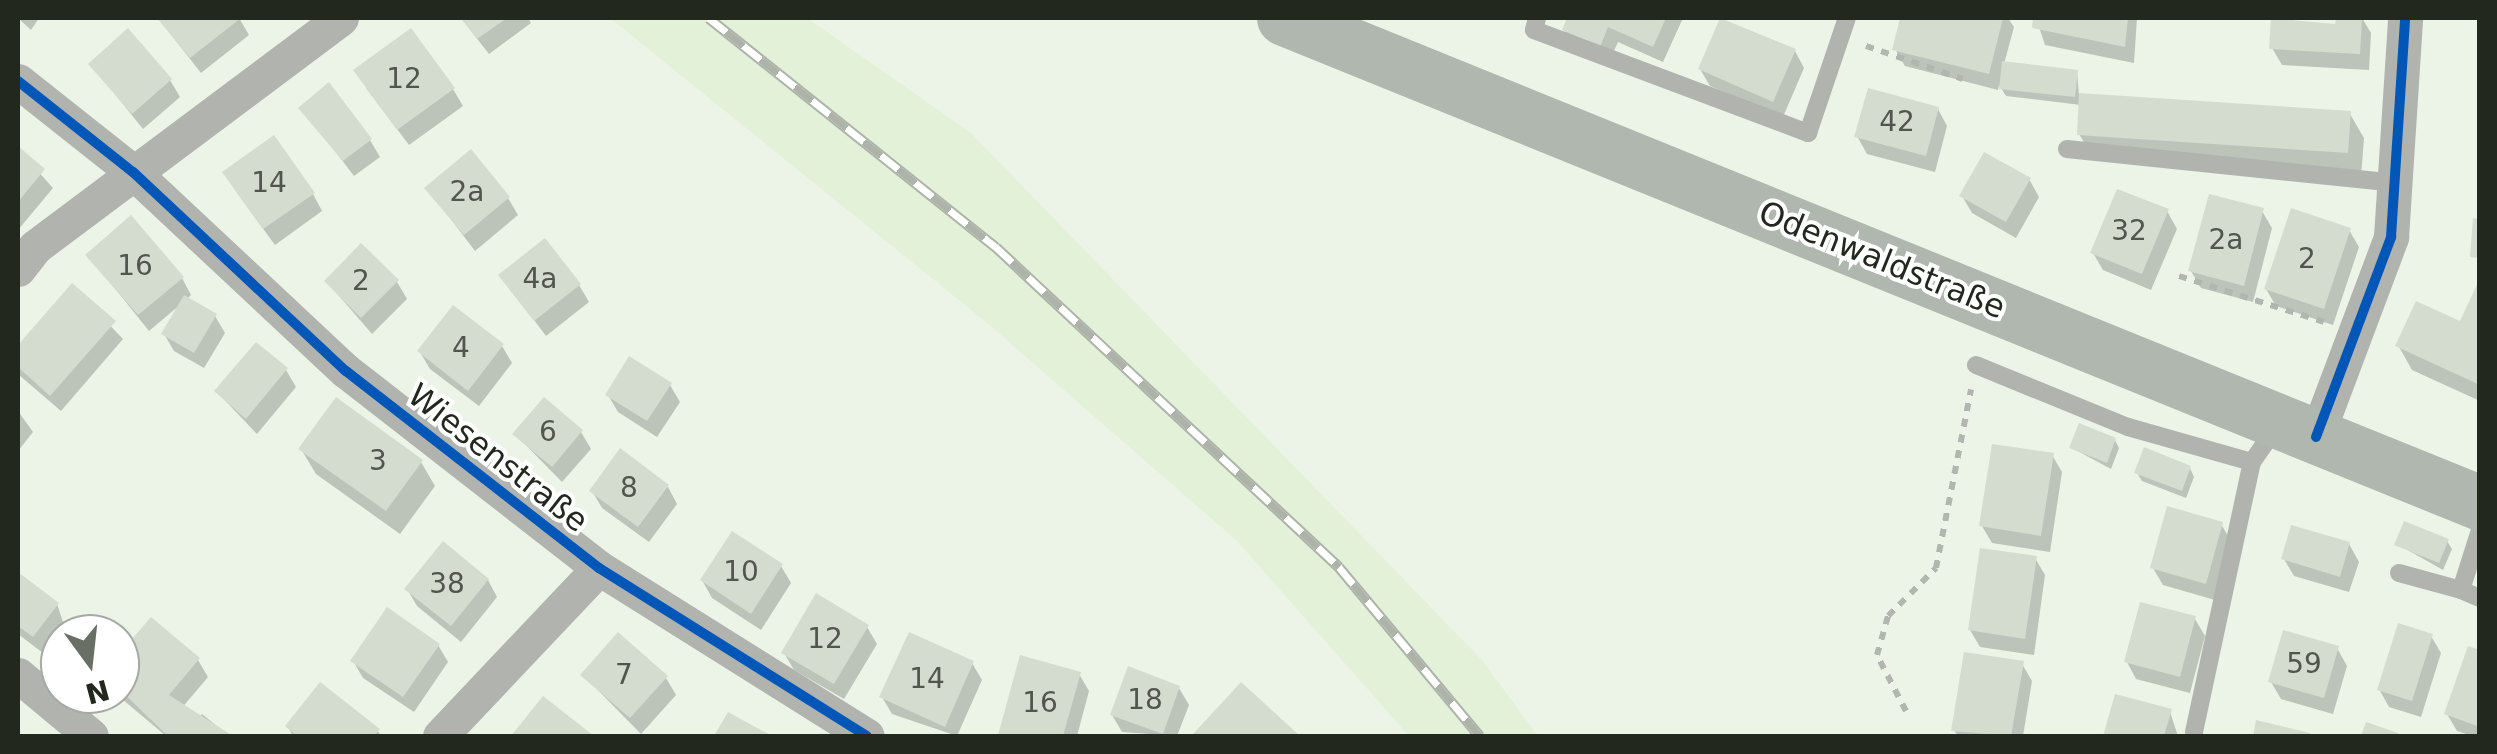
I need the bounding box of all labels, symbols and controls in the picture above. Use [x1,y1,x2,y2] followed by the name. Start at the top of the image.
[386,62,422,96] house number: 12
[1879,105,1915,139] house number: 42
[251,166,287,200] house number: 14
[450,175,484,209] house number: 2a
[1753,193,2011,327] street label: Odenwaldstraße
[2111,214,2147,248] house number: 32
[2209,223,2243,257] house number: 2a
[2298,242,2316,276] house number: 2
[117,249,153,283] house number: 16
[523,262,557,296] house number: 4a
[352,264,370,298] house number: 2
[452,331,470,365] house number: 4
[400,376,596,540] street label: Wiesenstraße
[539,415,557,449] house number: 6
[369,444,387,478] house number: 3
[620,471,638,505] house number: 8
[723,555,759,589] house number: 10
[429,567,465,601] house number: 38
[40,614,140,714] north arrow
[807,622,843,656] house number: 12
[2286,647,2322,681] house number: 59
[615,658,633,692] house number: 7
[909,662,945,696] house number: 14
[82,673,113,710] text: N
[1127,683,1163,717] house number: 18
[1022,686,1058,720] house number: 16

